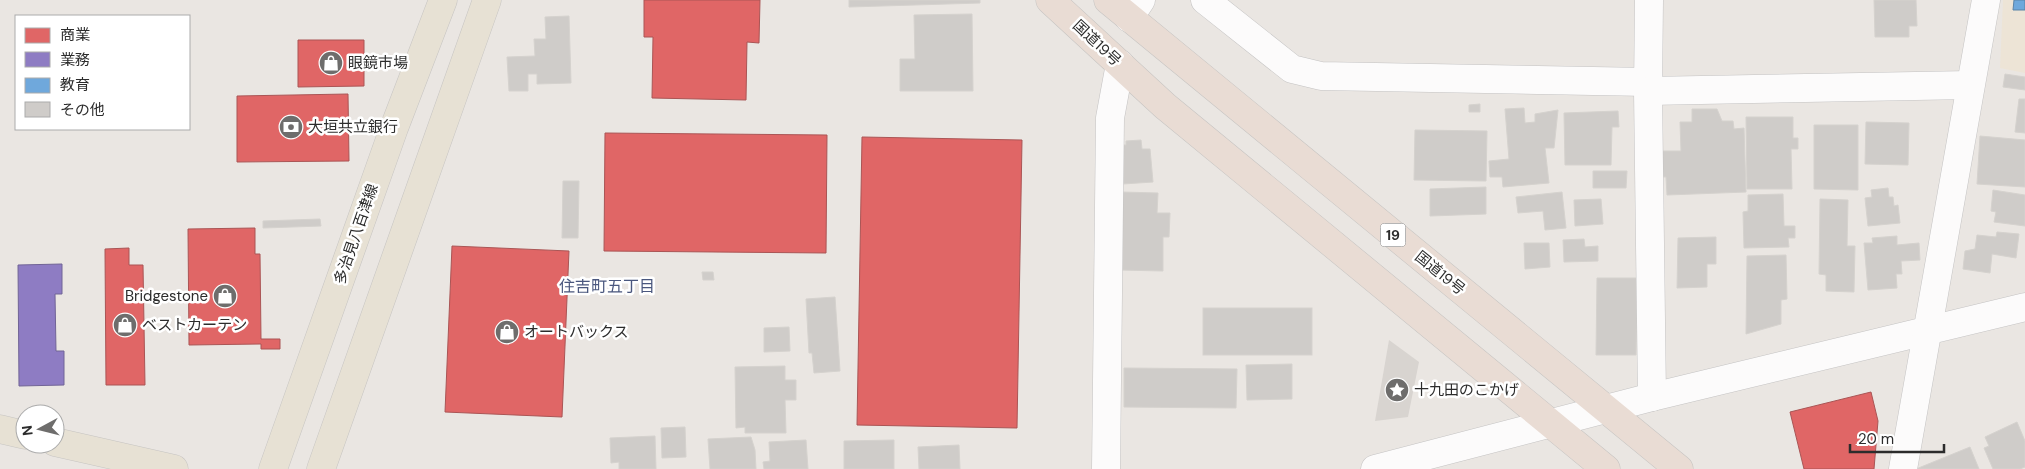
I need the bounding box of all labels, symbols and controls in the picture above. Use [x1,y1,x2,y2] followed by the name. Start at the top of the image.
[15,15,190,130] legend
[1069,16,1125,70] street label: 国道19号
[60,25,90,45] text: 商業
[60,50,90,70] text: 業務
[318,50,344,76] shop icon: 眼鏡市場
[348,53,408,73] place label: 眼鏡市場
[60,75,90,95] text: 教育
[60,100,105,120] text: その他
[278,114,304,140] bank icon: 大垣共立銀行
[308,117,398,137] place label: 大垣共立銀行
[329,181,383,287] street label: 多治見八百津線
[1380,224,1406,246] road number: 19
[1411,247,1469,299] street label: 国道19号
[559,276,655,297] district label: 住吉町五丁目
[212,283,238,309] shop icon: Bridgestone
[125,286,208,306] place label: Bridgestone
[112,312,138,338] shop icon: ベストカーテン
[142,315,247,335] place label: ベストカーテン
[494,319,520,345] shop icon: オートバックス
[524,322,629,342] place label: オートバックス
[1384,377,1410,403] place icon: 十九田のこかげ
[1414,380,1519,400] place label: 十九田のこかげ
[15,404,65,454] north arrow
[1850,422,1944,454] scale bar
[18,424,37,437] text: N
[1858,429,1894,449] text: 20 m

